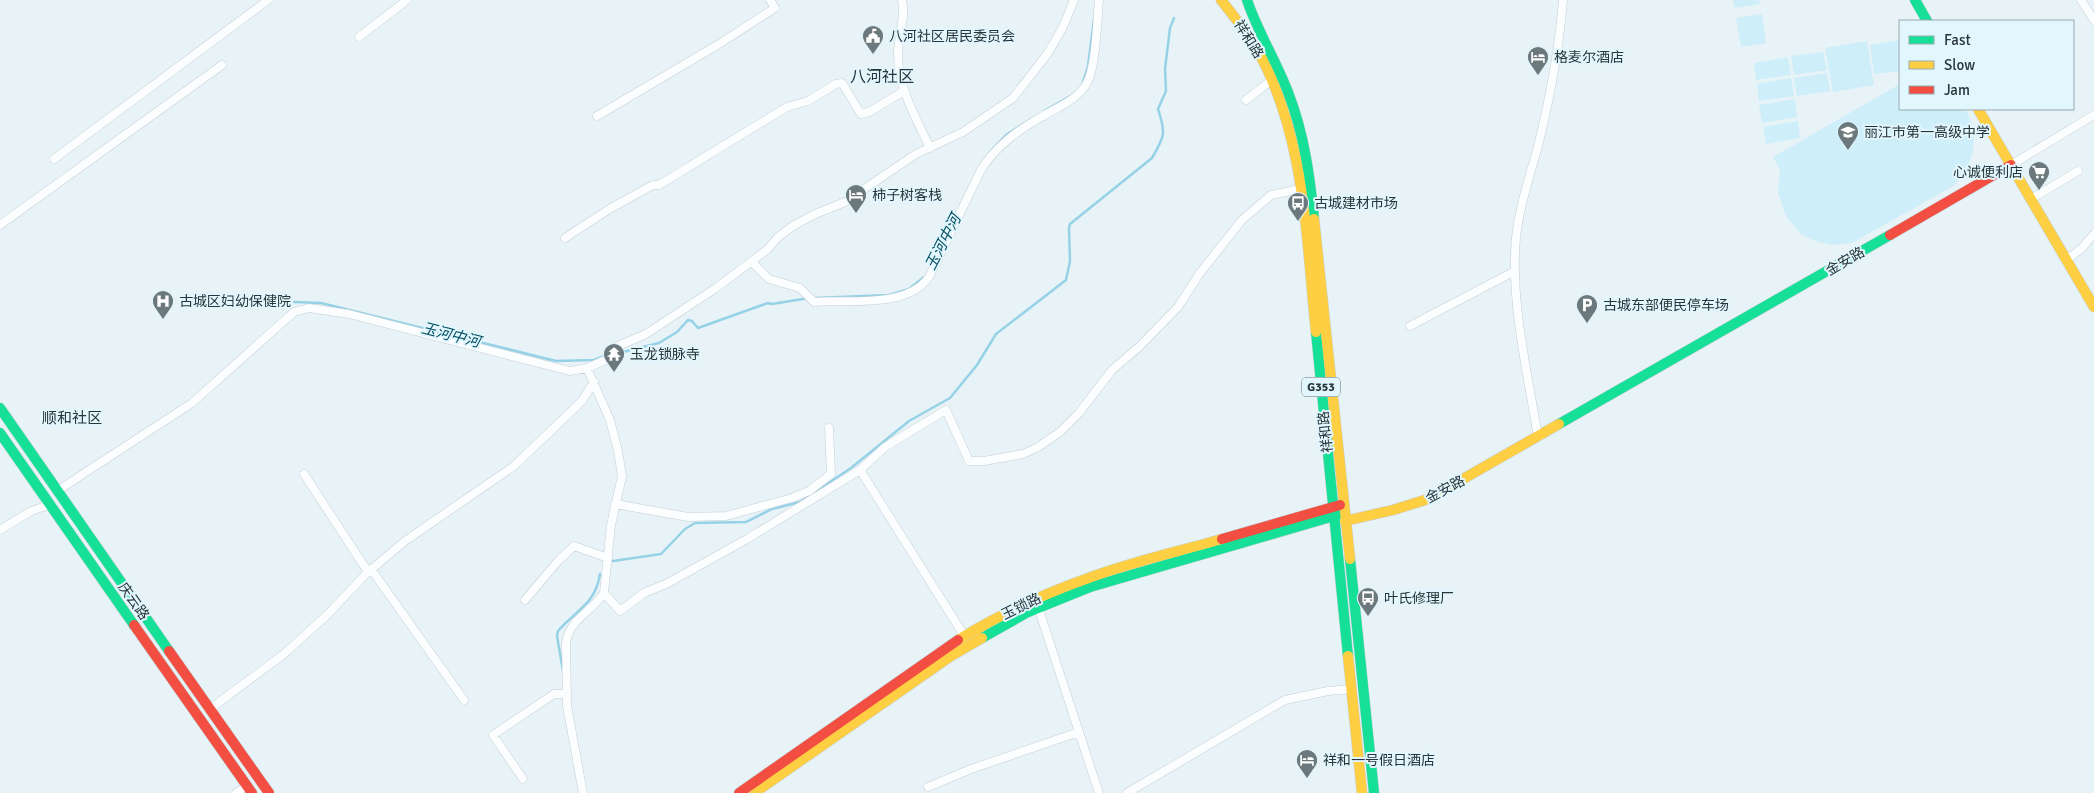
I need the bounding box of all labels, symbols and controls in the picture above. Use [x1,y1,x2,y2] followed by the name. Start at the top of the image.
[1230,17,1267,62] street label: 祥和路
[1899,20,2074,110] legend
[861,24,885,55] public building icon: 八河社区居民委员会
[889,28,1015,45] place label: 八河社区居民委员会
[1944,31,1971,49] text: Fast
[1526,45,1550,76] hotel icon: 格麦尔酒店
[1554,49,1624,66] place label: 格麦尔酒店
[1944,56,1975,74] text: Slow
[850,67,914,87] district label: 八河社区
[1944,81,1970,99] text: Jam
[1836,120,1860,151] school or university icon: 丽江市第一高级中学
[1864,124,1990,141] place label: 丽江市第一高级中学
[2027,160,2051,191] supermarket icon: 心诚便利店
[1953,164,2023,181] place label: 心诚便利店
[844,183,868,214] hotel icon: 柿子树客栈
[872,187,942,204] place label: 柿子树客栈
[1286,191,1310,222] bus stop icon: 古城建材市场
[1314,195,1398,212] place label: 古城建材市场
[921,209,966,273] water label: 玉河中河
[1823,244,1868,279] street label: 金安路
[151,289,175,320] hospital icon: 古城区妇幼保健院
[179,293,291,310] place label: 古城区妇幼保健院
[1575,293,1599,324] parking icon: 古城东部便民停车场
[1603,297,1729,314] place label: 古城东部便民停车场
[420,319,485,352] water label: 玉河中河
[602,342,626,373] temple icon: 玉龙锁脉寺
[630,346,700,363] place label: 玉龙锁脉寺
[1302,378,1340,397] road number: G353
[42,409,102,427] district label: 顺和社区
[1315,410,1336,454] street label: 祥和路
[1423,472,1468,507] street label: 金安路
[115,579,153,623] street label: 庆云路
[1356,586,1380,617] bus stop icon: 叶氏修理厂
[999,590,1044,623] street label: 玉锁路
[1384,590,1454,607] place label: 叶氏修理厂
[1295,748,1319,779] hotel icon: 祥和一号假日酒店
[1323,752,1435,769] place label: 祥和一号假日酒店

